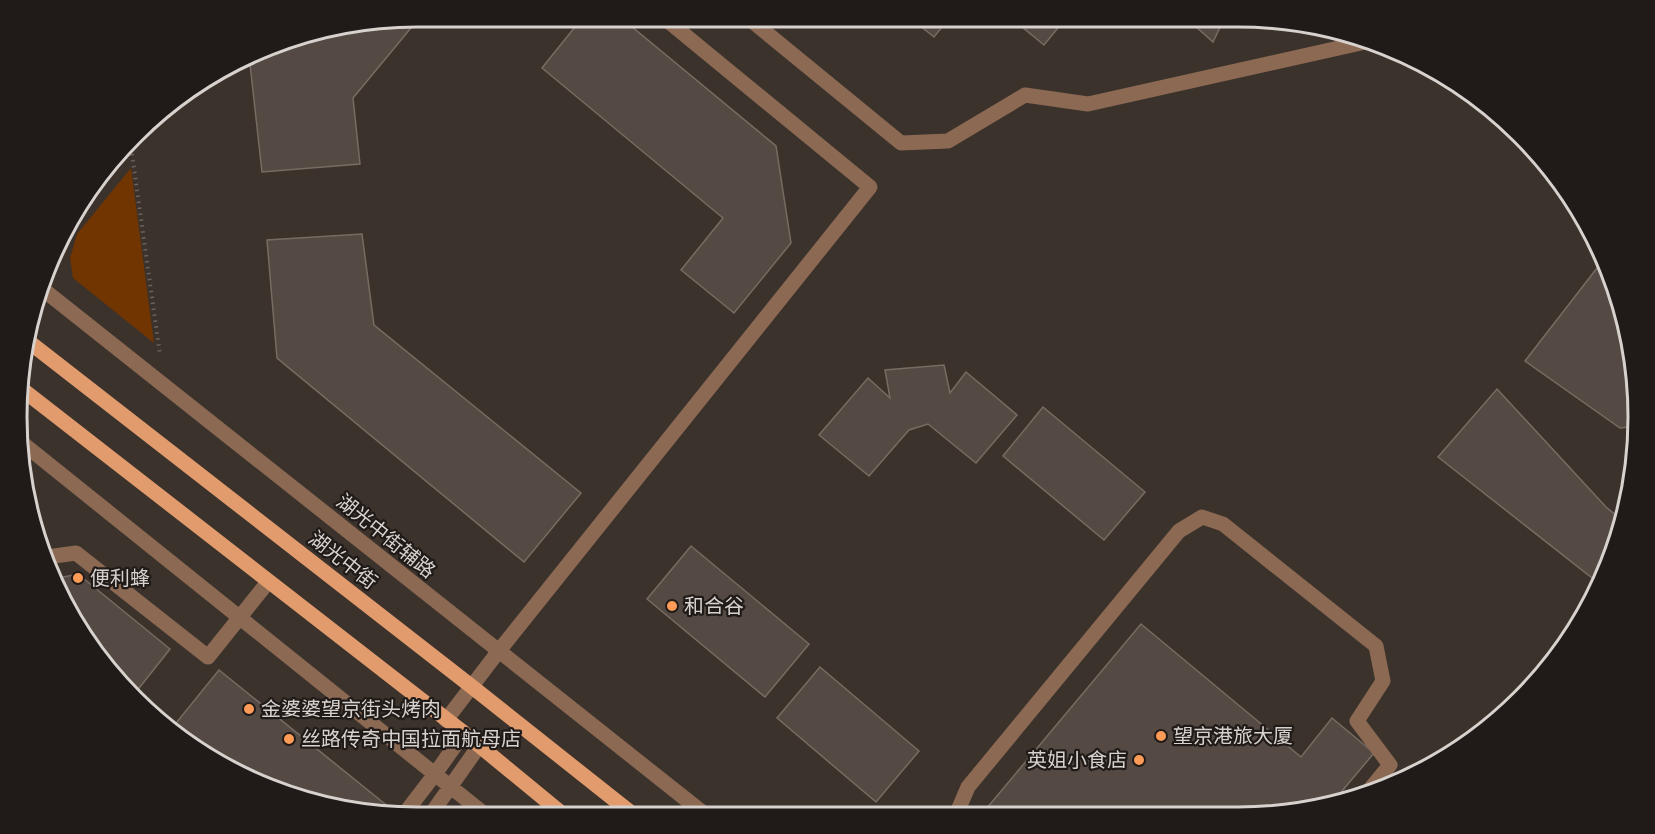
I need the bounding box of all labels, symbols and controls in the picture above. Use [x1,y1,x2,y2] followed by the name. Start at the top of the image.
[332,489,440,583] street label: 湖光中街辅路
[304,526,382,594] street label: 湖光中街
[90,565,150,589] place label: 便利蜂
[71,571,85,585] marker: 便利蜂
[684,593,744,617] place label: 和合谷
[665,599,679,613] marker: 和合谷
[261,696,441,720] place label: 金婆婆望京街头烤肉
[242,702,256,716] marker: 金婆婆望京街头烤肉
[1173,723,1293,747] place label: 望京港旅大厦
[301,726,521,750] place label: 丝路传奇中国拉面航母店
[1154,729,1168,743] marker: 望京港旅大厦
[282,732,296,746] marker: 丝路传奇中国拉面航母店
[1027,747,1127,771] place label: 英姐小食店
[1132,753,1146,767] marker: 英姐小食店

